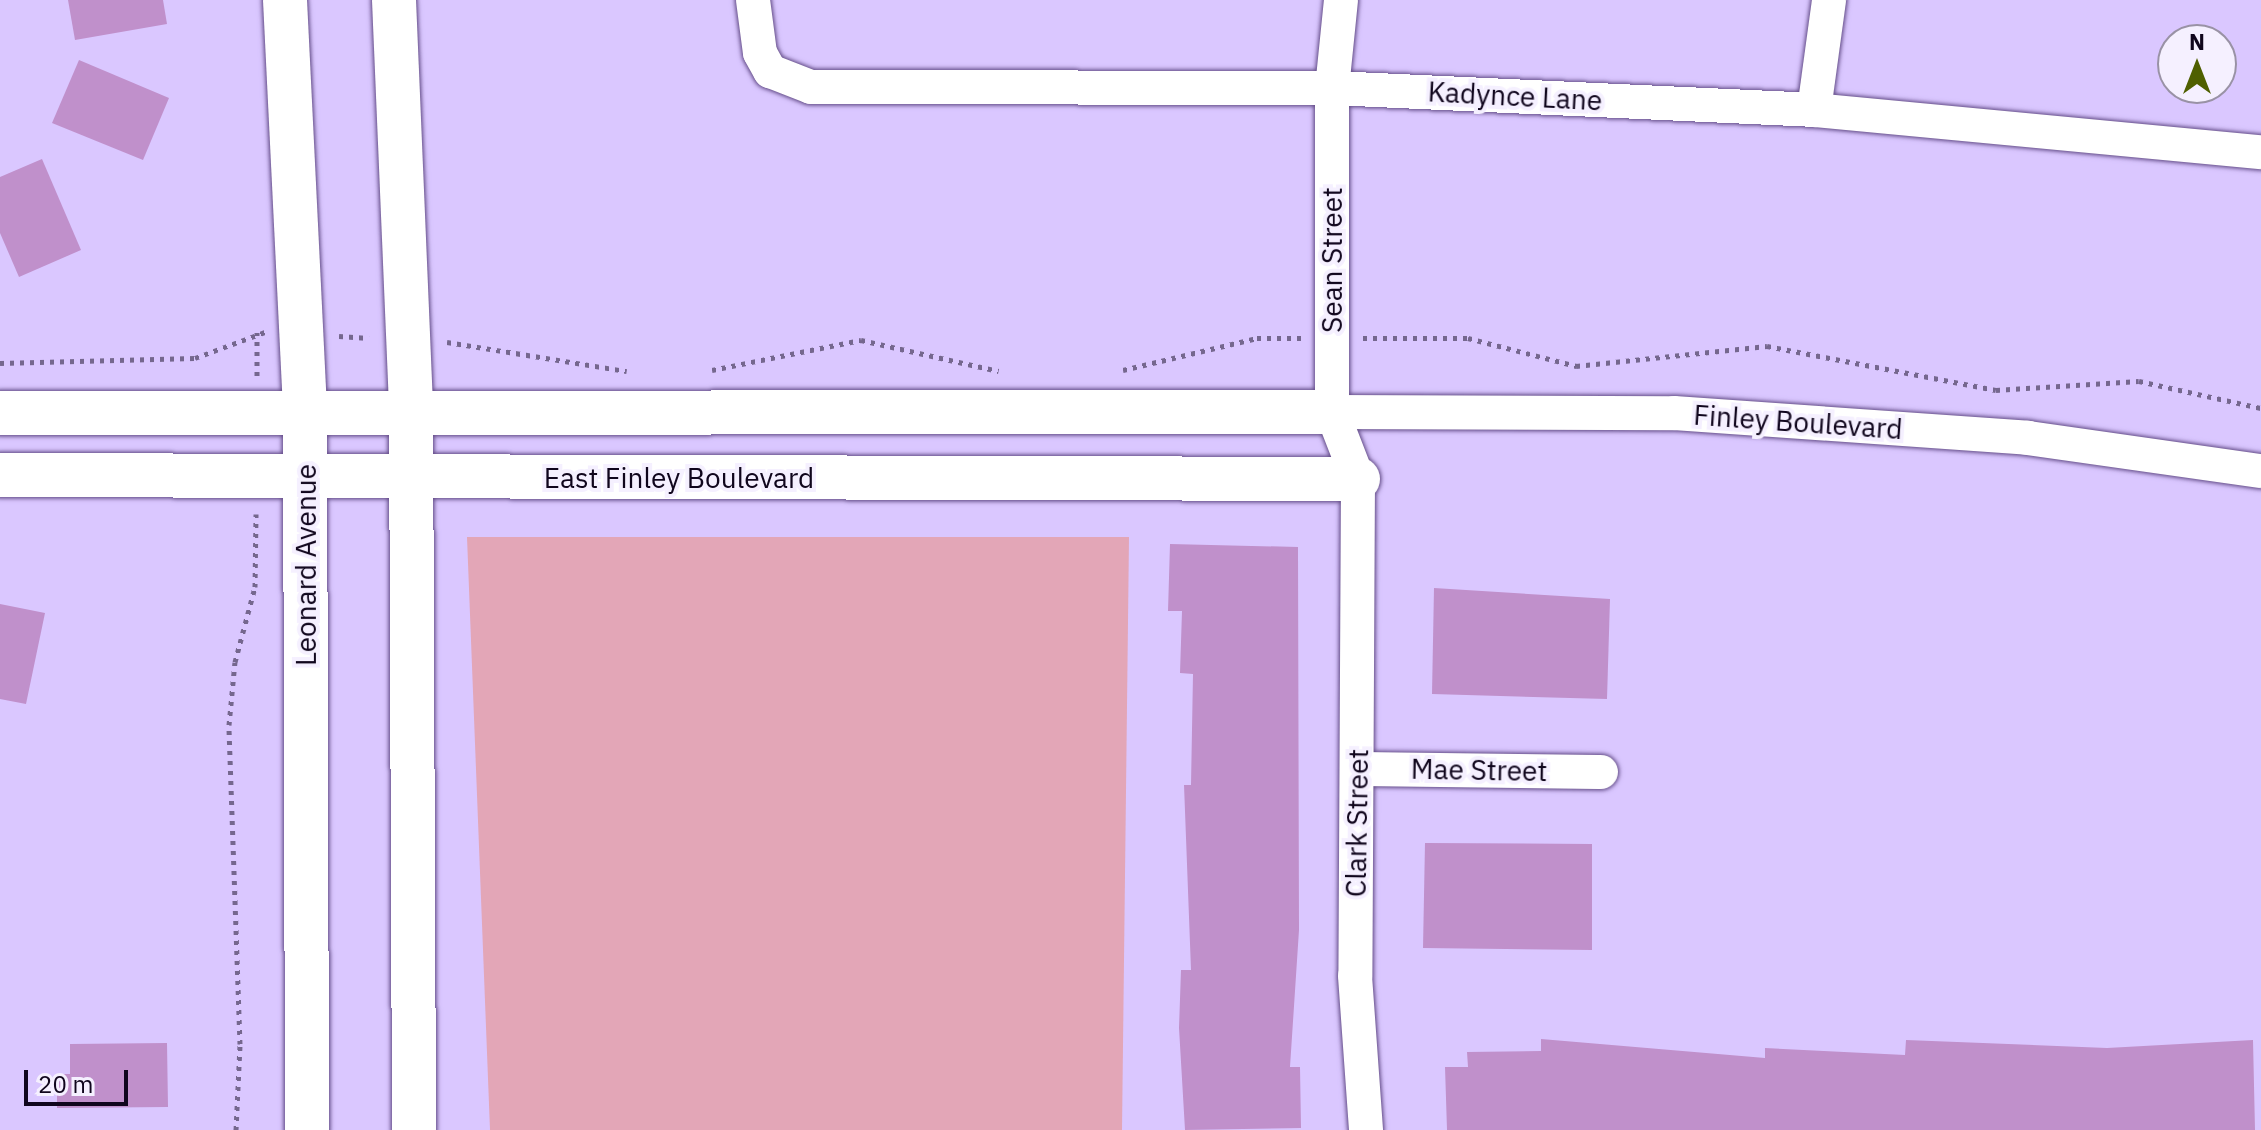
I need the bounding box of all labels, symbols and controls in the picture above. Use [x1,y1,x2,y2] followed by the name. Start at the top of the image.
[2157,24,2237,104] north arrow
[2189,27,2205,56] text: N
[1427,75,1603,117] street label: Kadynce Lane
[1315,187,1349,333] street label: Sean Street
[1692,398,1904,446] street label: Finley Boulevard
[544,461,814,495] street label: East Finley Boulevard
[289,464,323,666] street label: Leonard Avenue
[1339,749,1375,897] street label: Clark Street
[1410,752,1548,788] street label: Mae Street
[28,1054,132,1104] scale bar
[38,1068,93,1100] text: 20 m

